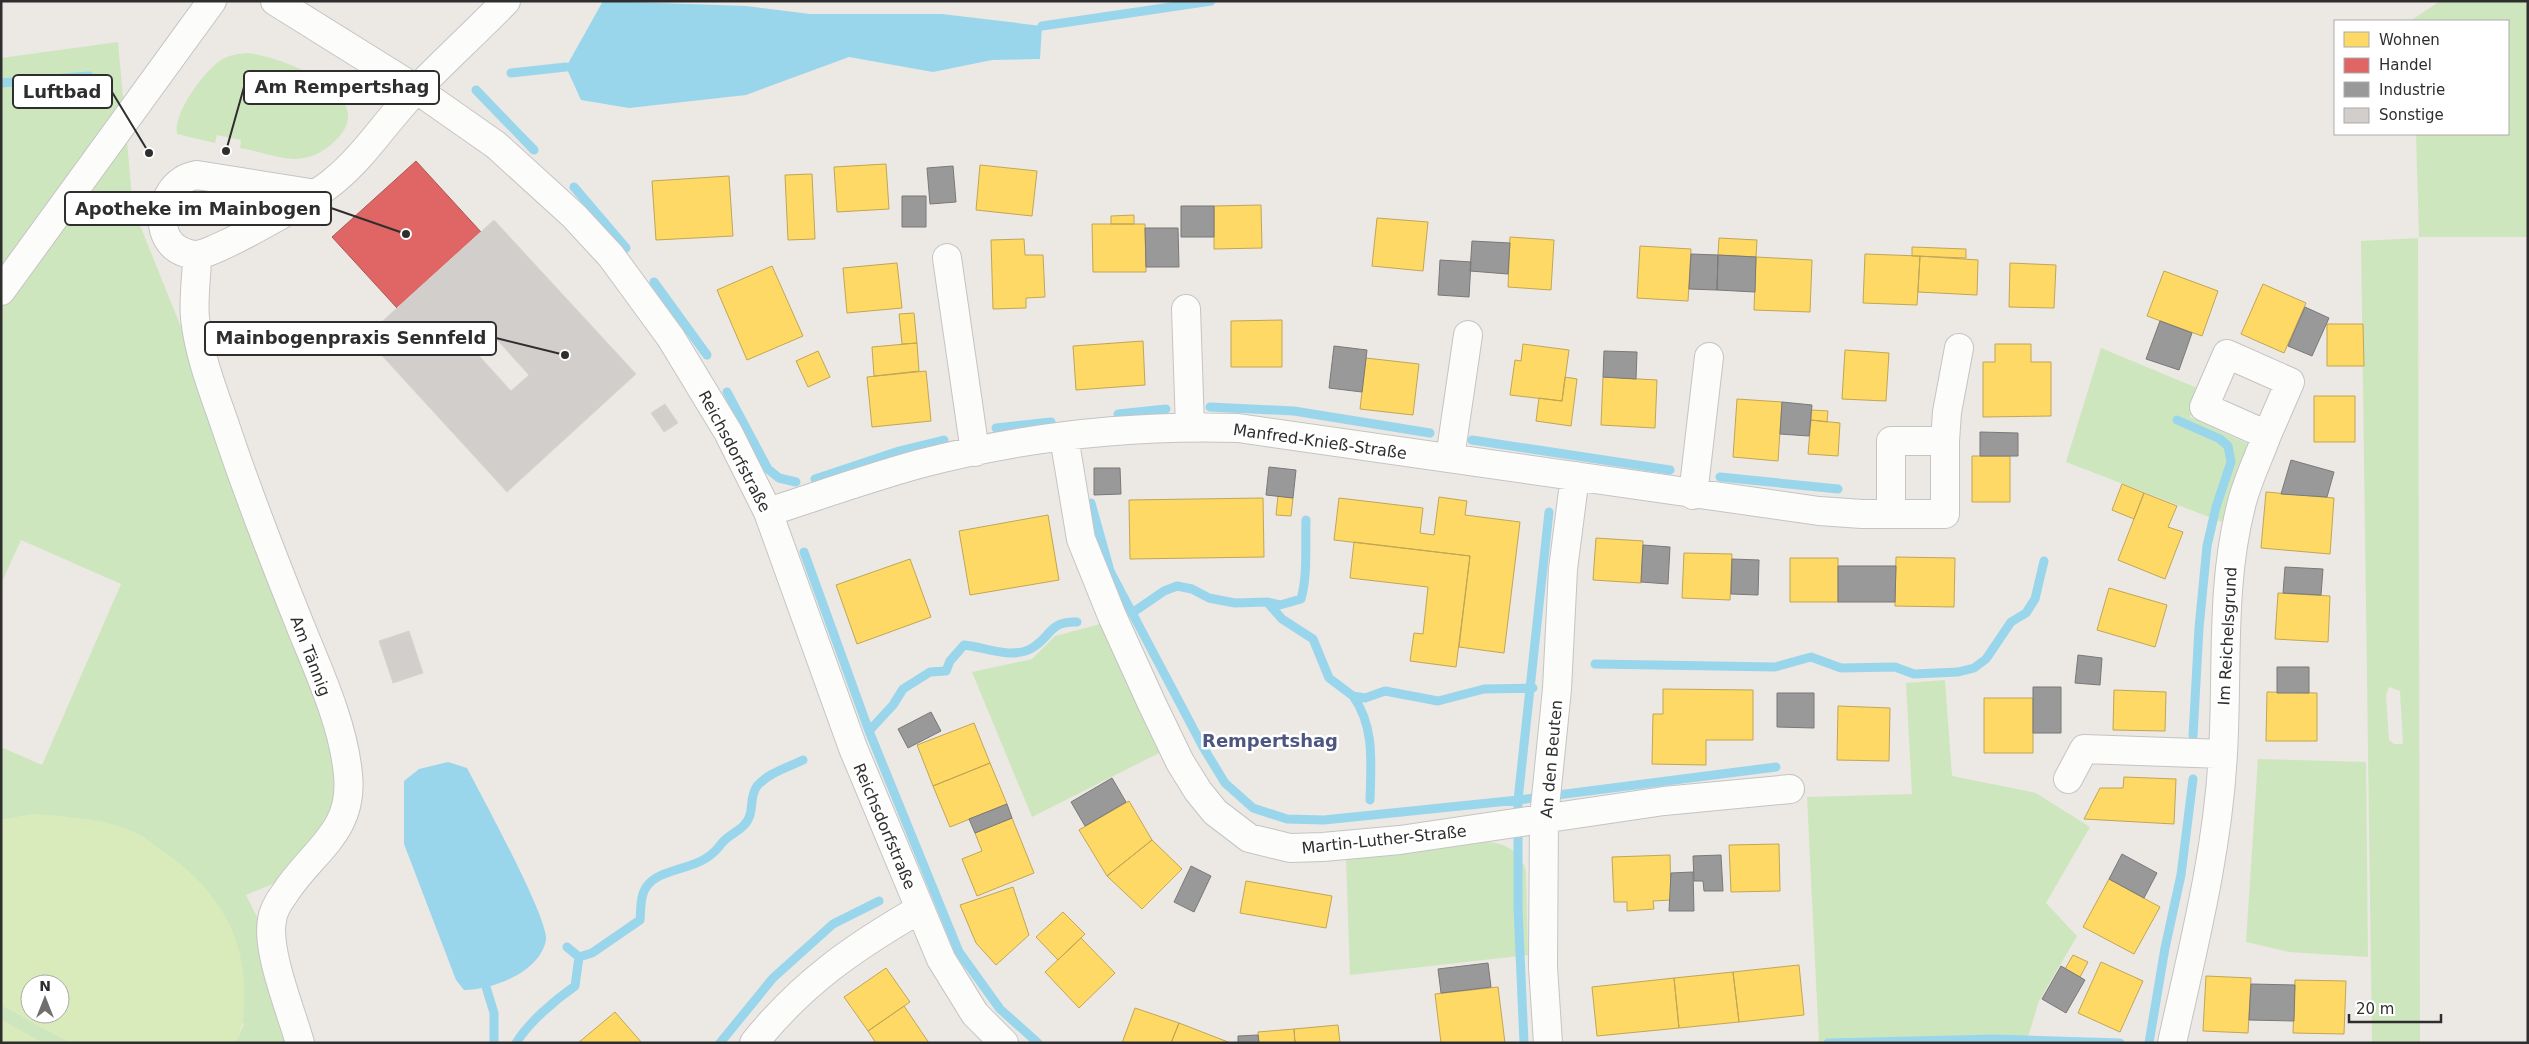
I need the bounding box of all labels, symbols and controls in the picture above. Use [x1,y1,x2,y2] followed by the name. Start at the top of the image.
[2334,20,2509,135] legend
[2379,31,2440,49] text: Wohnen
[2379,56,2432,74] text: Handel
[244,71,439,104] callout: Am Rempertshag
[13,75,112,108] callout: Luftbad
[255,76,429,97] text: Am Rempertshag
[23,81,101,102] text: Luftbad
[2379,81,2445,99] text: Industrie
[2379,106,2444,124] text: Sonstige
[65,192,331,225] callout: Apotheke im Mainbogen
[75,198,321,219] text: Apotheke im Mainbogen
[205,322,496,355] callout: Mainbogenpraxis Sennfeld
[216,327,486,348] text: Mainbogenpraxis Sennfeld
[694,387,775,515] street label: Reichsdorfstraße
[1232,420,1408,463] street label: Manfred-Knieß-Straße
[2214,566,2241,706] street label: Im Reichelsgrund
[287,613,334,699] street label: Am Tännig
[1537,699,1566,819] street label: An den Beuten
[1202,730,1338,751] district label: Rempertshag
[849,760,920,892] street label: Reichsdorfstraße
[1301,821,1468,858] street label: Martin-Luther-Straße
[20,974,70,1024] north arrow
[39,978,51,994] text: N
[2349,992,2442,1024] scale bar
[2356,1000,2394,1018] text: 20 m

